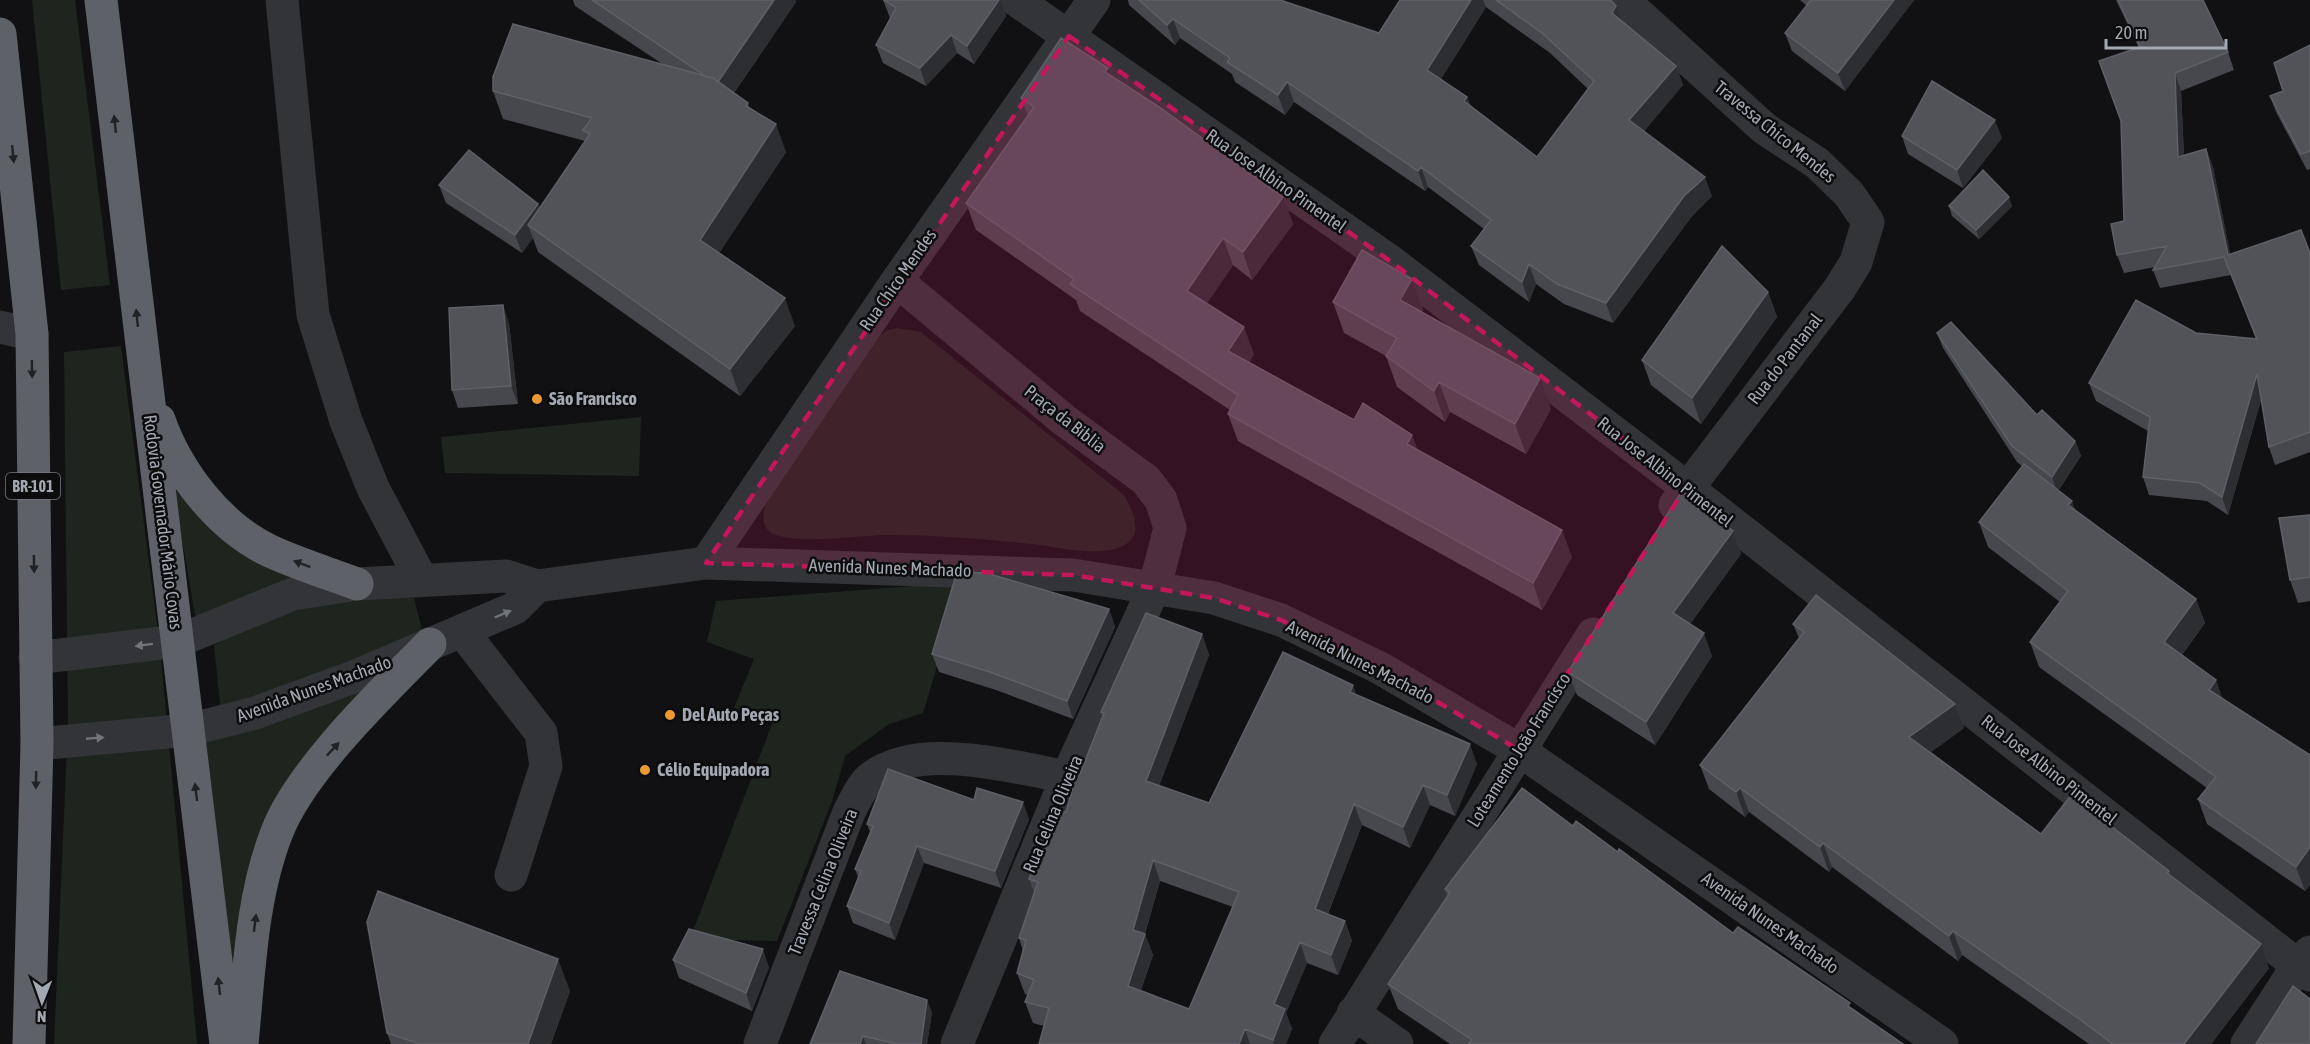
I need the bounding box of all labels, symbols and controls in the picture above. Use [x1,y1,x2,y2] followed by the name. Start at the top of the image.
[2106,12,2226,50] scale bar
[2115,22,2147,43] text: 20 m
[1711,76,1840,187] street label: Travessa Chico Mendes
[110,114,120,133] one-way arrow
[1202,124,1351,237] street label: Rua Jose Albino Pimentel
[8,145,18,164] one-way arrow
[855,225,940,335] street label: Rua Chico Mendes
[132,308,142,327] one-way arrow
[1743,309,1827,408] street label: Rua do Pantanal
[27,360,37,379] one-way arrow
[1020,380,1110,457] street label: Praça da Biblia
[549,388,637,409] place label: São Francisco
[530,392,544,406] marker: São Francisco
[1593,412,1737,531] street label: Rua Jose Albino Pimentel
[140,413,187,631] street label: Rodovia Governador Mário Covas
[6,473,60,499] road number: BR-101
[808,554,972,581] street label: Avenida Nunes Machado
[29,555,39,574] one-way arrow
[292,559,310,569] one-way arrow
[494,609,512,618] one-way arrow
[1283,615,1437,708] street label: Avenida Nunes Machado
[134,640,153,649] one-way arrow
[234,651,394,726] street label: Avenida Nunes Machado
[1463,669,1575,831] street label: Loteamento João Francisco
[682,704,780,725] place label: Del Auto Peças
[663,708,677,722] marker: Del Auto Peças
[1977,710,2121,829] street label: Rua Jose Albino Pimentel
[86,733,105,743] one-way arrow
[326,741,340,756] one-way arrow
[1018,752,1087,876] street label: Rua Celina Oliveira
[657,759,769,780] place label: Célio Equipadora
[638,763,652,777] marker: Célio Equipadora
[31,771,41,790] one-way arrow
[192,783,201,802] one-way arrow
[784,805,862,958] street label: Travessa Celina Oliveira
[1698,867,1843,978] street label: Avenida Nunes Machado
[251,914,260,933] one-way arrow
[12,972,72,1032] north arrow
[215,976,224,995] one-way arrow
[37,1008,47,1026] text: N

